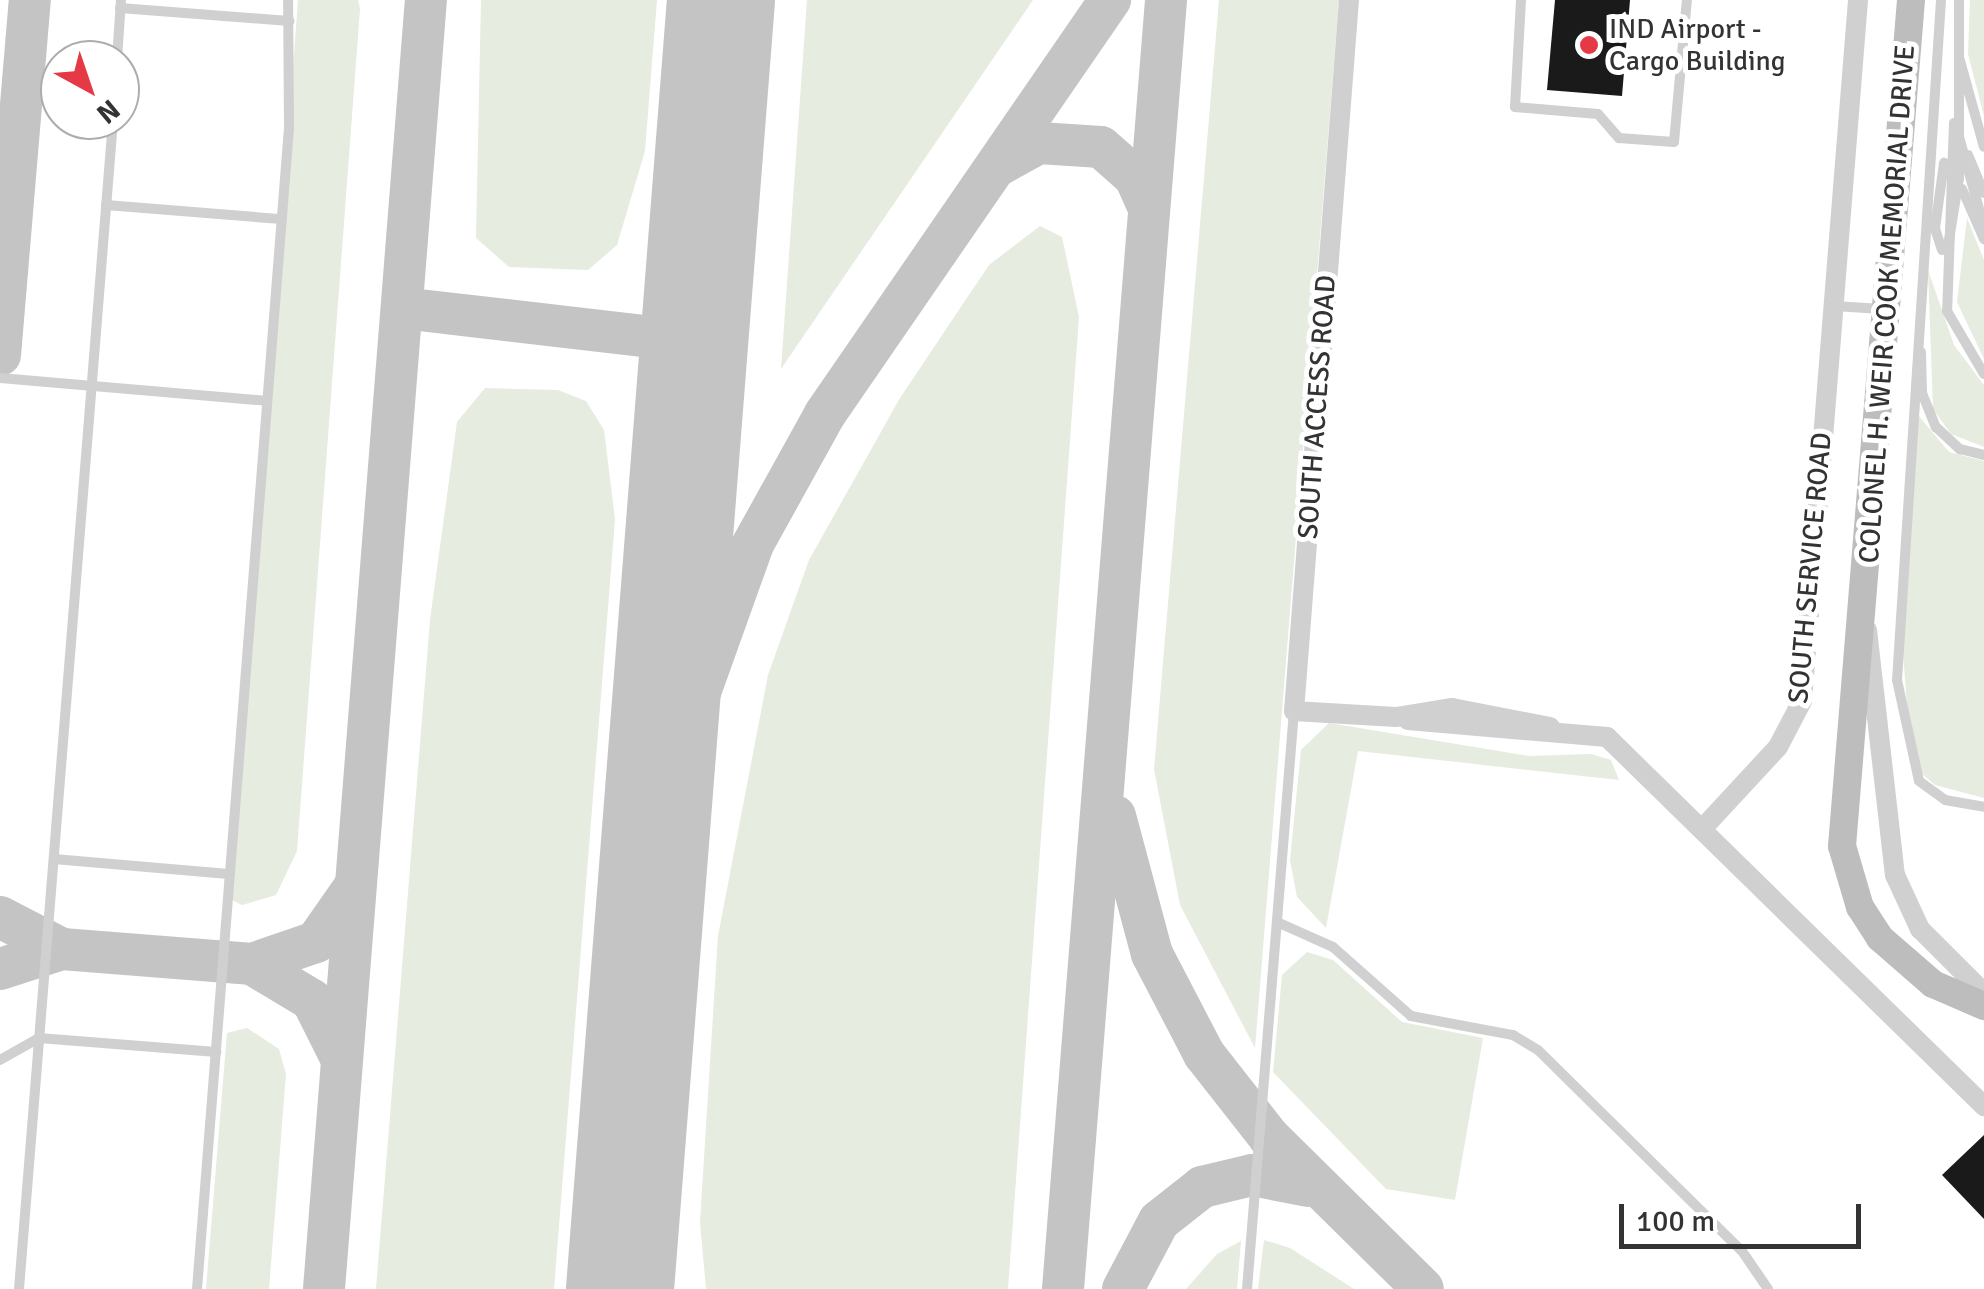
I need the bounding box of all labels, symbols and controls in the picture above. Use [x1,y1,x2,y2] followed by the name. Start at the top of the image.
[1609,12,1786,78] place label: IND Airport - Cargo Building
[1578,34,1600,56] marker: IND Airport - Cargo Building
[40,40,140,140] north arrow
[1852,44,1922,564] street label: COLONEL H. WEIR COOK MEMORIAL DRIVE
[90,92,126,131] text: N
[1291,274,1343,540] street label: SOUTH ACCESS ROAD
[1781,431,1839,705] street label: SOUTH SERVICE ROAD
[1624,1184,1866,1246] scale bar
[1636,1203,1715,1240] text: 100 m

